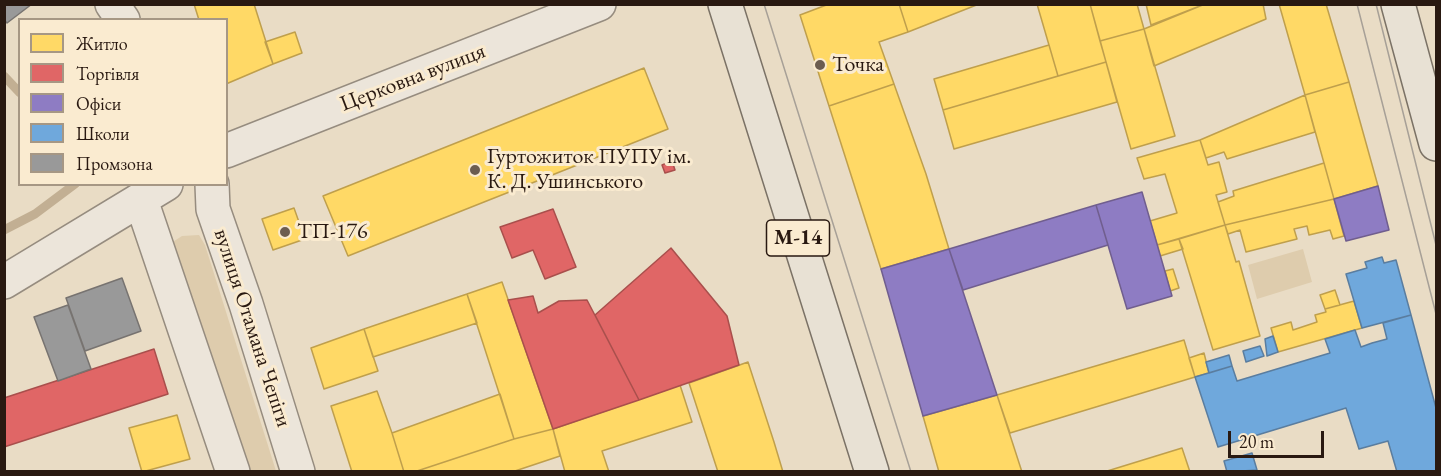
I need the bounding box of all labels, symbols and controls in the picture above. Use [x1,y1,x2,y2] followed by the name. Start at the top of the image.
[18,18,228,186] legend
[76,32,128,55] text: Житло
[337,38,489,118] street label: Церковна вулиця
[832,52,884,78] place label: Точка
[813,58,827,72] marker: Точка
[76,62,139,85] text: Торгівля
[76,92,121,115] text: Офіси
[76,122,129,145] text: Школи
[487,144,691,196] place label: Гуртожиток ПУПУ ім. К. Д. Ушинського
[76,152,153,175] text: Промзона
[468,163,482,177] marker: Гуртожиток ПУПУ ім. К. Д. Ушинського
[297,219,368,245] place label: ТП-176
[766,220,830,256] road number: М-14
[278,225,292,239] marker: ТП-176
[207,226,297,430] street label: вулиця Отамана Чепіги
[1231,419,1327,457] scale bar
[1239,430,1274,453] text: 20 m

